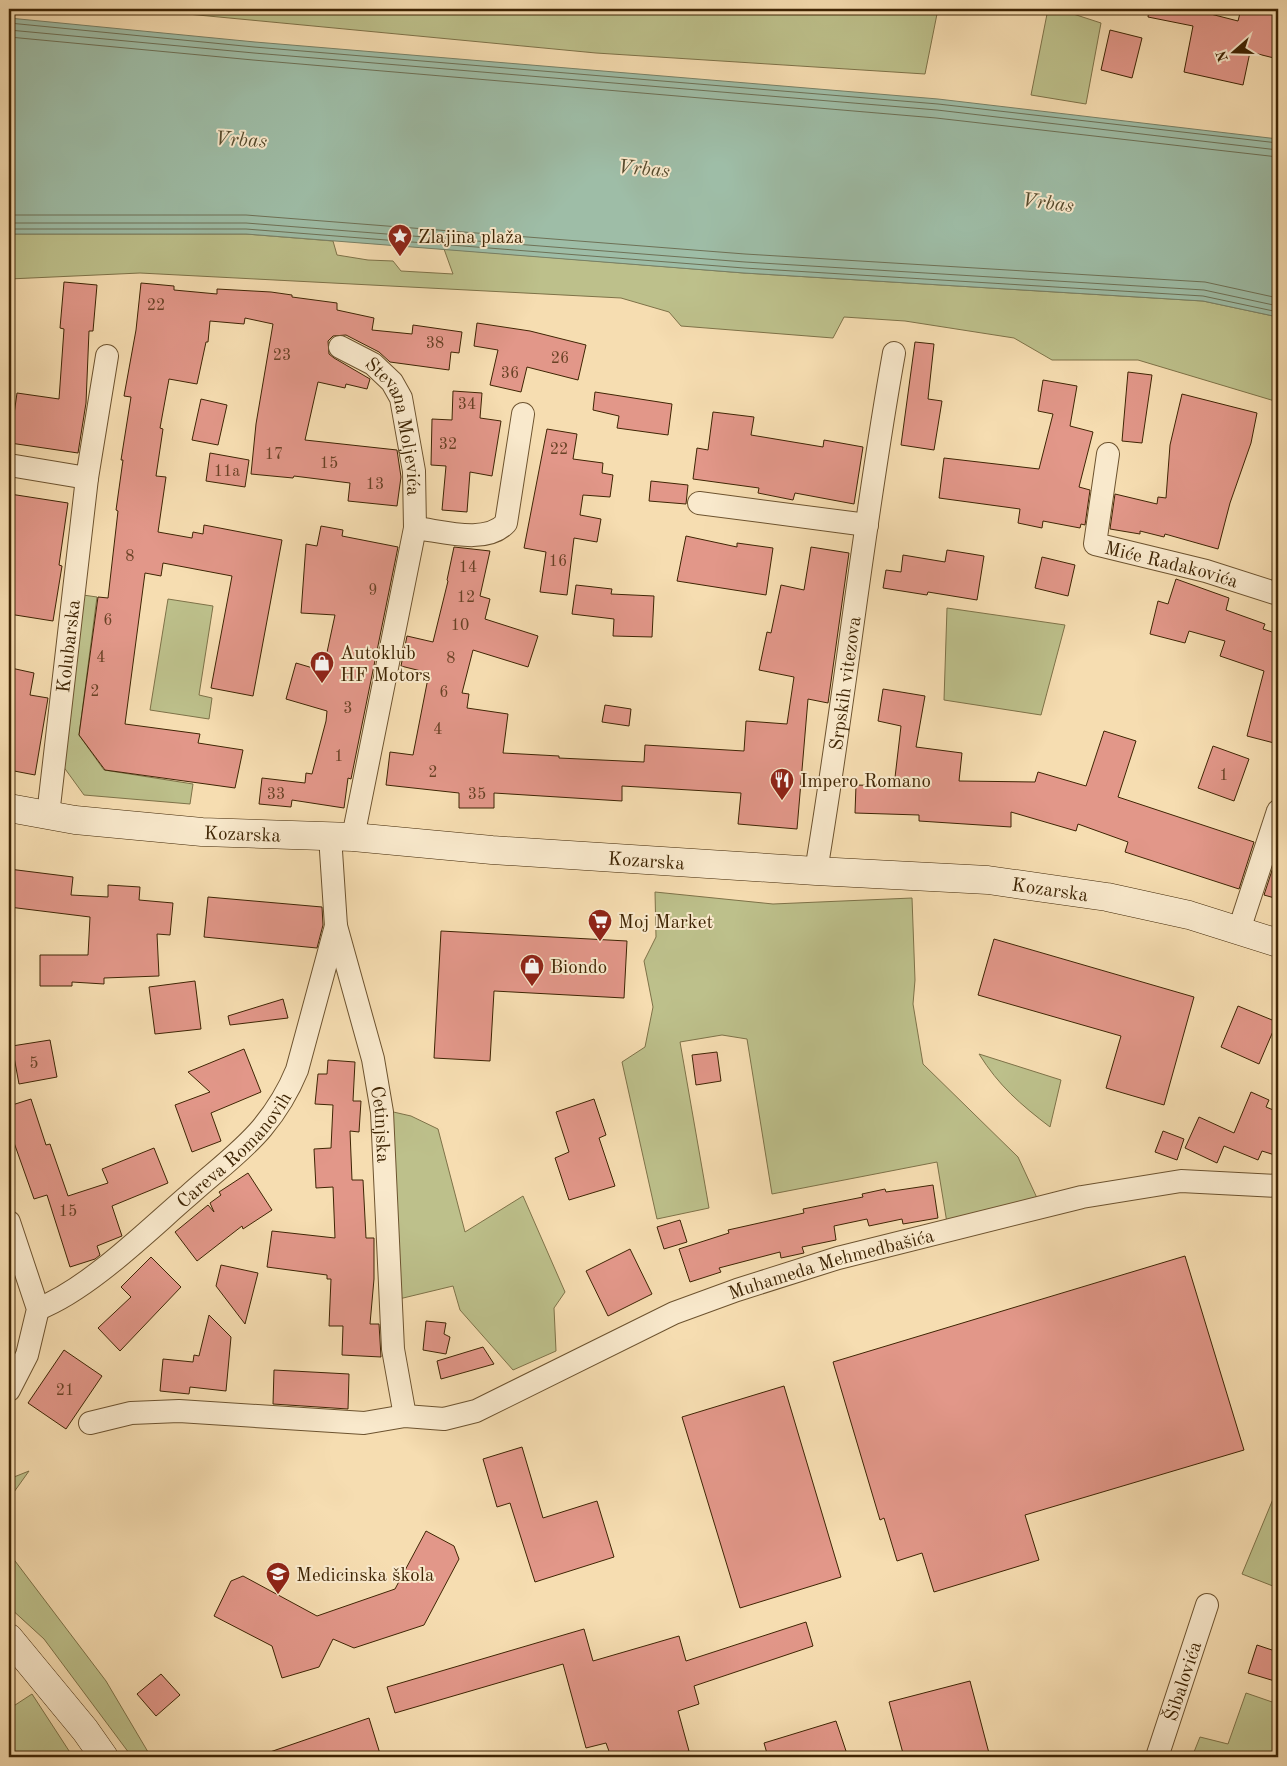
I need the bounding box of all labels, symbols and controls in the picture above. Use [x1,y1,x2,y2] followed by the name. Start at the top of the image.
[1210,28,1260,78] north arrow
[1214,48,1231,64] text: N
[214,130,268,152] water label: Vrbas
[617,158,671,182] water label: Vrbas
[1021,191,1075,217] water label: Vrbas
[387,223,413,257] place icon: Zlajina plaža
[418,229,524,248] place label: Zlajina plaža
[147,298,165,314] house number: 22
[426,336,444,352] house number: 38
[273,348,291,364] house number: 23
[551,351,569,367] house number: 26
[361,355,421,497] street label: Stevana Moljevića
[501,366,519,382] house number: 36
[458,397,476,413] house number: 34
[439,437,457,453] house number: 32
[550,442,568,458] house number: 22
[265,447,283,463] house number: 17
[320,456,338,472] house number: 15
[214,464,240,480] house number: 11a
[366,477,384,493] house number: 13
[1102,540,1241,593] street label: Miće Radakovića
[125,549,135,565] house number: 8
[549,554,567,570] house number: 16
[459,560,477,576] house number: 14
[368,583,378,599] house number: 9
[457,590,475,606] house number: 12
[55,598,85,694] street label: Kolubarska
[103,613,113,629] house number: 6
[828,615,866,752] street label: Srpskih vitezova
[451,618,469,634] house number: 10
[340,645,431,686] place label: Autoklub HF Motors
[96,650,106,666] house number: 4
[309,650,335,684] shop icon: Autoklub HF Motors
[446,651,456,667] house number: 8
[90,684,100,700] house number: 2
[439,685,449,701] house number: 6
[343,701,353,717] house number: 3
[433,722,443,738] house number: 4
[334,749,344,765] house number: 1
[428,765,438,781] house number: 2
[769,767,795,801] restaurant icon: Impero Romano
[1219,768,1229,784] house number: 1
[800,773,931,792] place label: Impero Romano
[267,787,285,803] house number: 33
[468,787,486,803] house number: 35
[204,825,282,847] street label: Kozarska
[607,851,686,875] street label: Kozarska
[1010,877,1090,906] street label: Kozarska
[587,908,613,942] supermarket icon: Moj Market
[618,914,713,933] place label: Moj Market
[519,953,545,987] shop icon: Biondo
[550,959,607,978] place label: Biondo
[29,1056,39,1072] house number: 5
[366,1085,391,1164] street label: Cetinjska
[174,1090,296,1213] street label: Careva Romanovih
[59,1204,77,1220] house number: 15
[726,1227,937,1304] street label: Muhameda Mehmedbašića
[56,1383,74,1399] house number: 21
[265,1561,291,1595] school or university icon: Medicinska škola
[296,1567,435,1586] place label: Medicinska škola
[1158,1639,1207,1724] street label: Šibalovića

